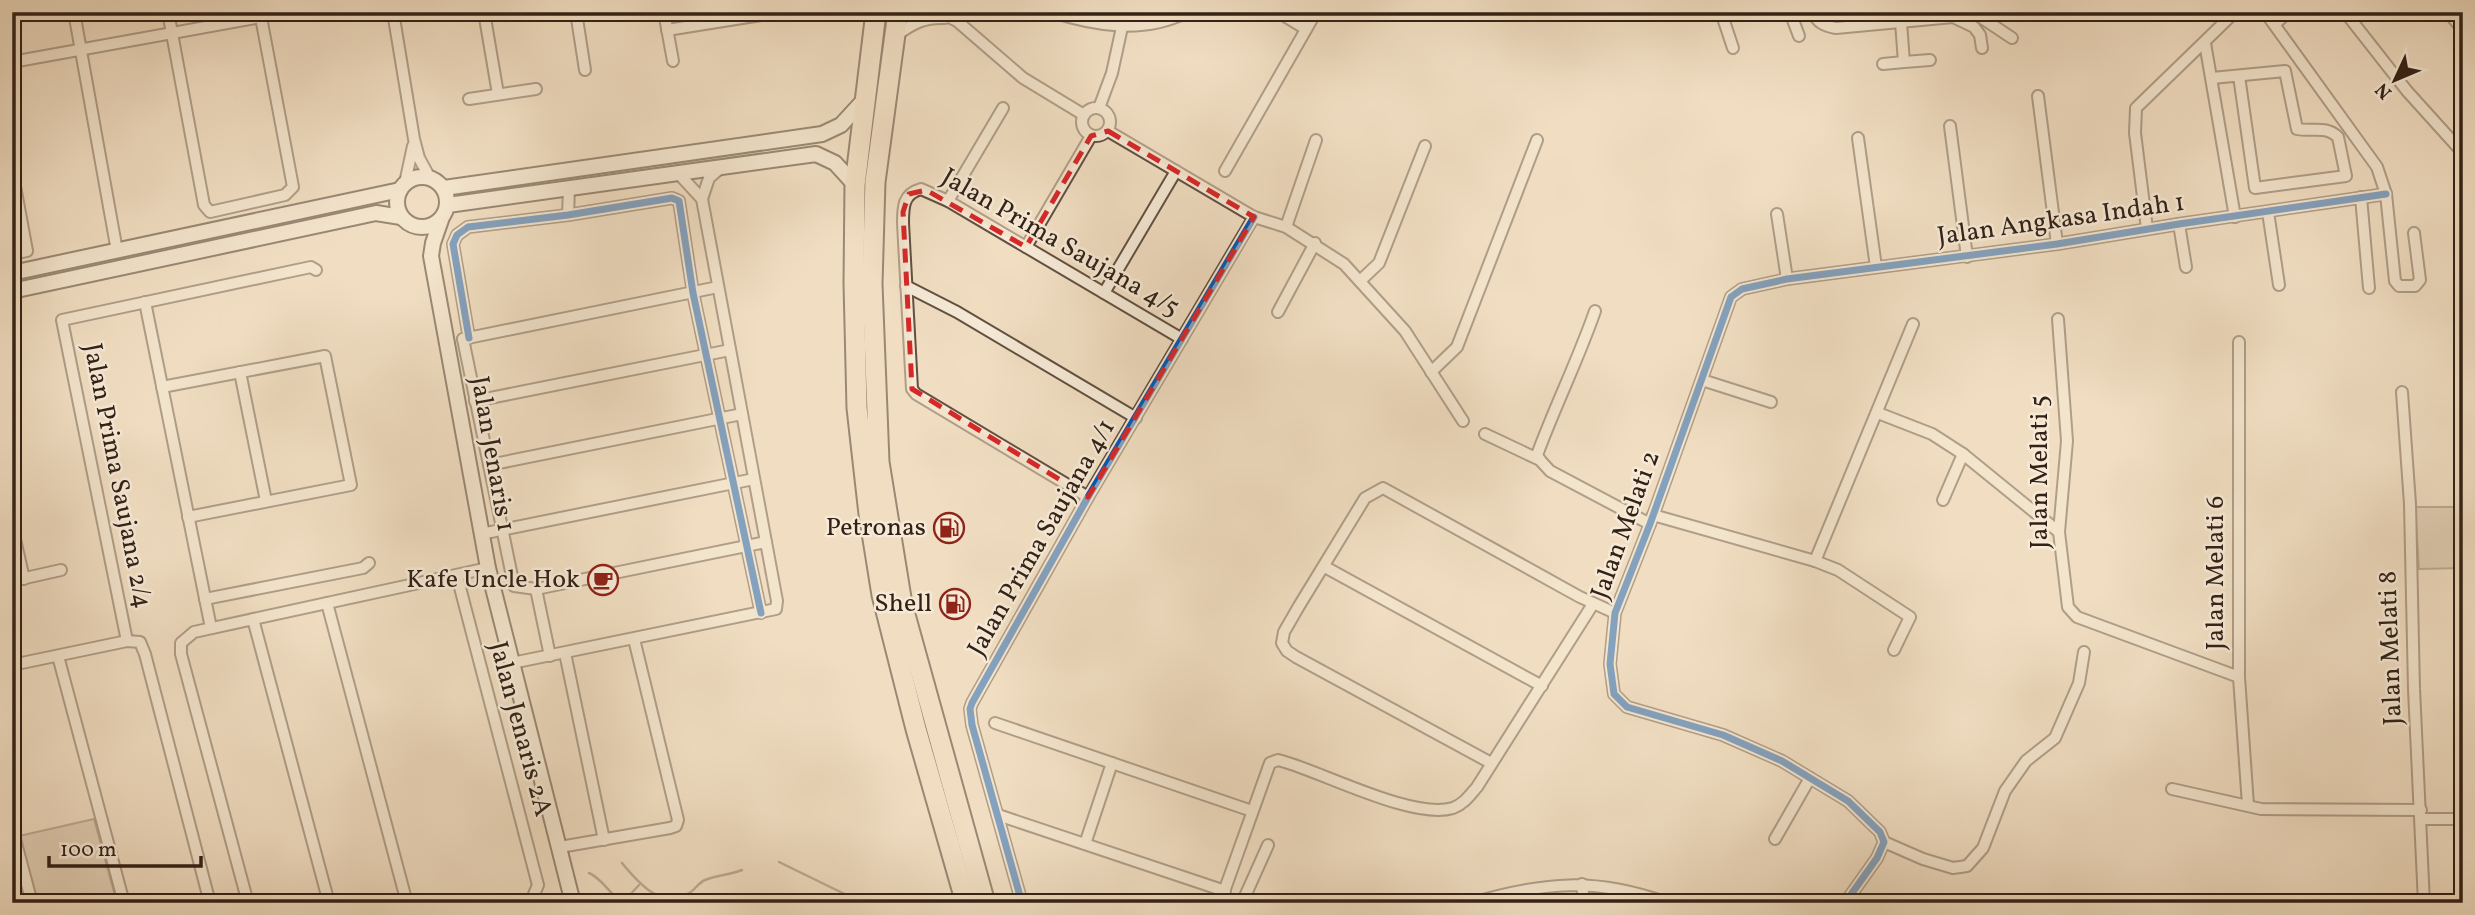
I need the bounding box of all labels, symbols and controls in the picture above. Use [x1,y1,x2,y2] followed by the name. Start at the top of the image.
[2360,46,2430,116] north arrow
[2370,76,2398,104] text: N
[934,160,1186,326] street label: Jalan Prima Saujana 4/5
[1935,185,2187,255] street label: Jalan Angkasa Indah 1
[74,340,160,612] street label: Jalan Prima Saujana 2/4
[461,373,523,535] street label: Jalan Jenaris 1
[2022,395,2058,549] street label: Jalan Melati 5
[959,413,1125,663] street label: Jalan Prima Saujana 4/1
[1583,446,1669,604] street label: Jalan Melati 2
[2198,496,2234,650] street label: Jalan Melati 6
[826,510,926,546] place label: Petronas
[932,511,966,545] fuel station icon: Petronas
[406,562,580,598] place label: Kafe Uncle Hok
[586,563,620,597] cafe icon: Kafe Uncle Hok
[2370,570,2412,726] street label: Jalan Melati 8
[874,586,932,622] place label: Shell
[938,587,972,621] fuel station icon: Shell
[479,638,561,820] street label: Jalan Jenaris 2A
[49,824,201,868] scale bar
[60,836,117,865] text: 100 m

